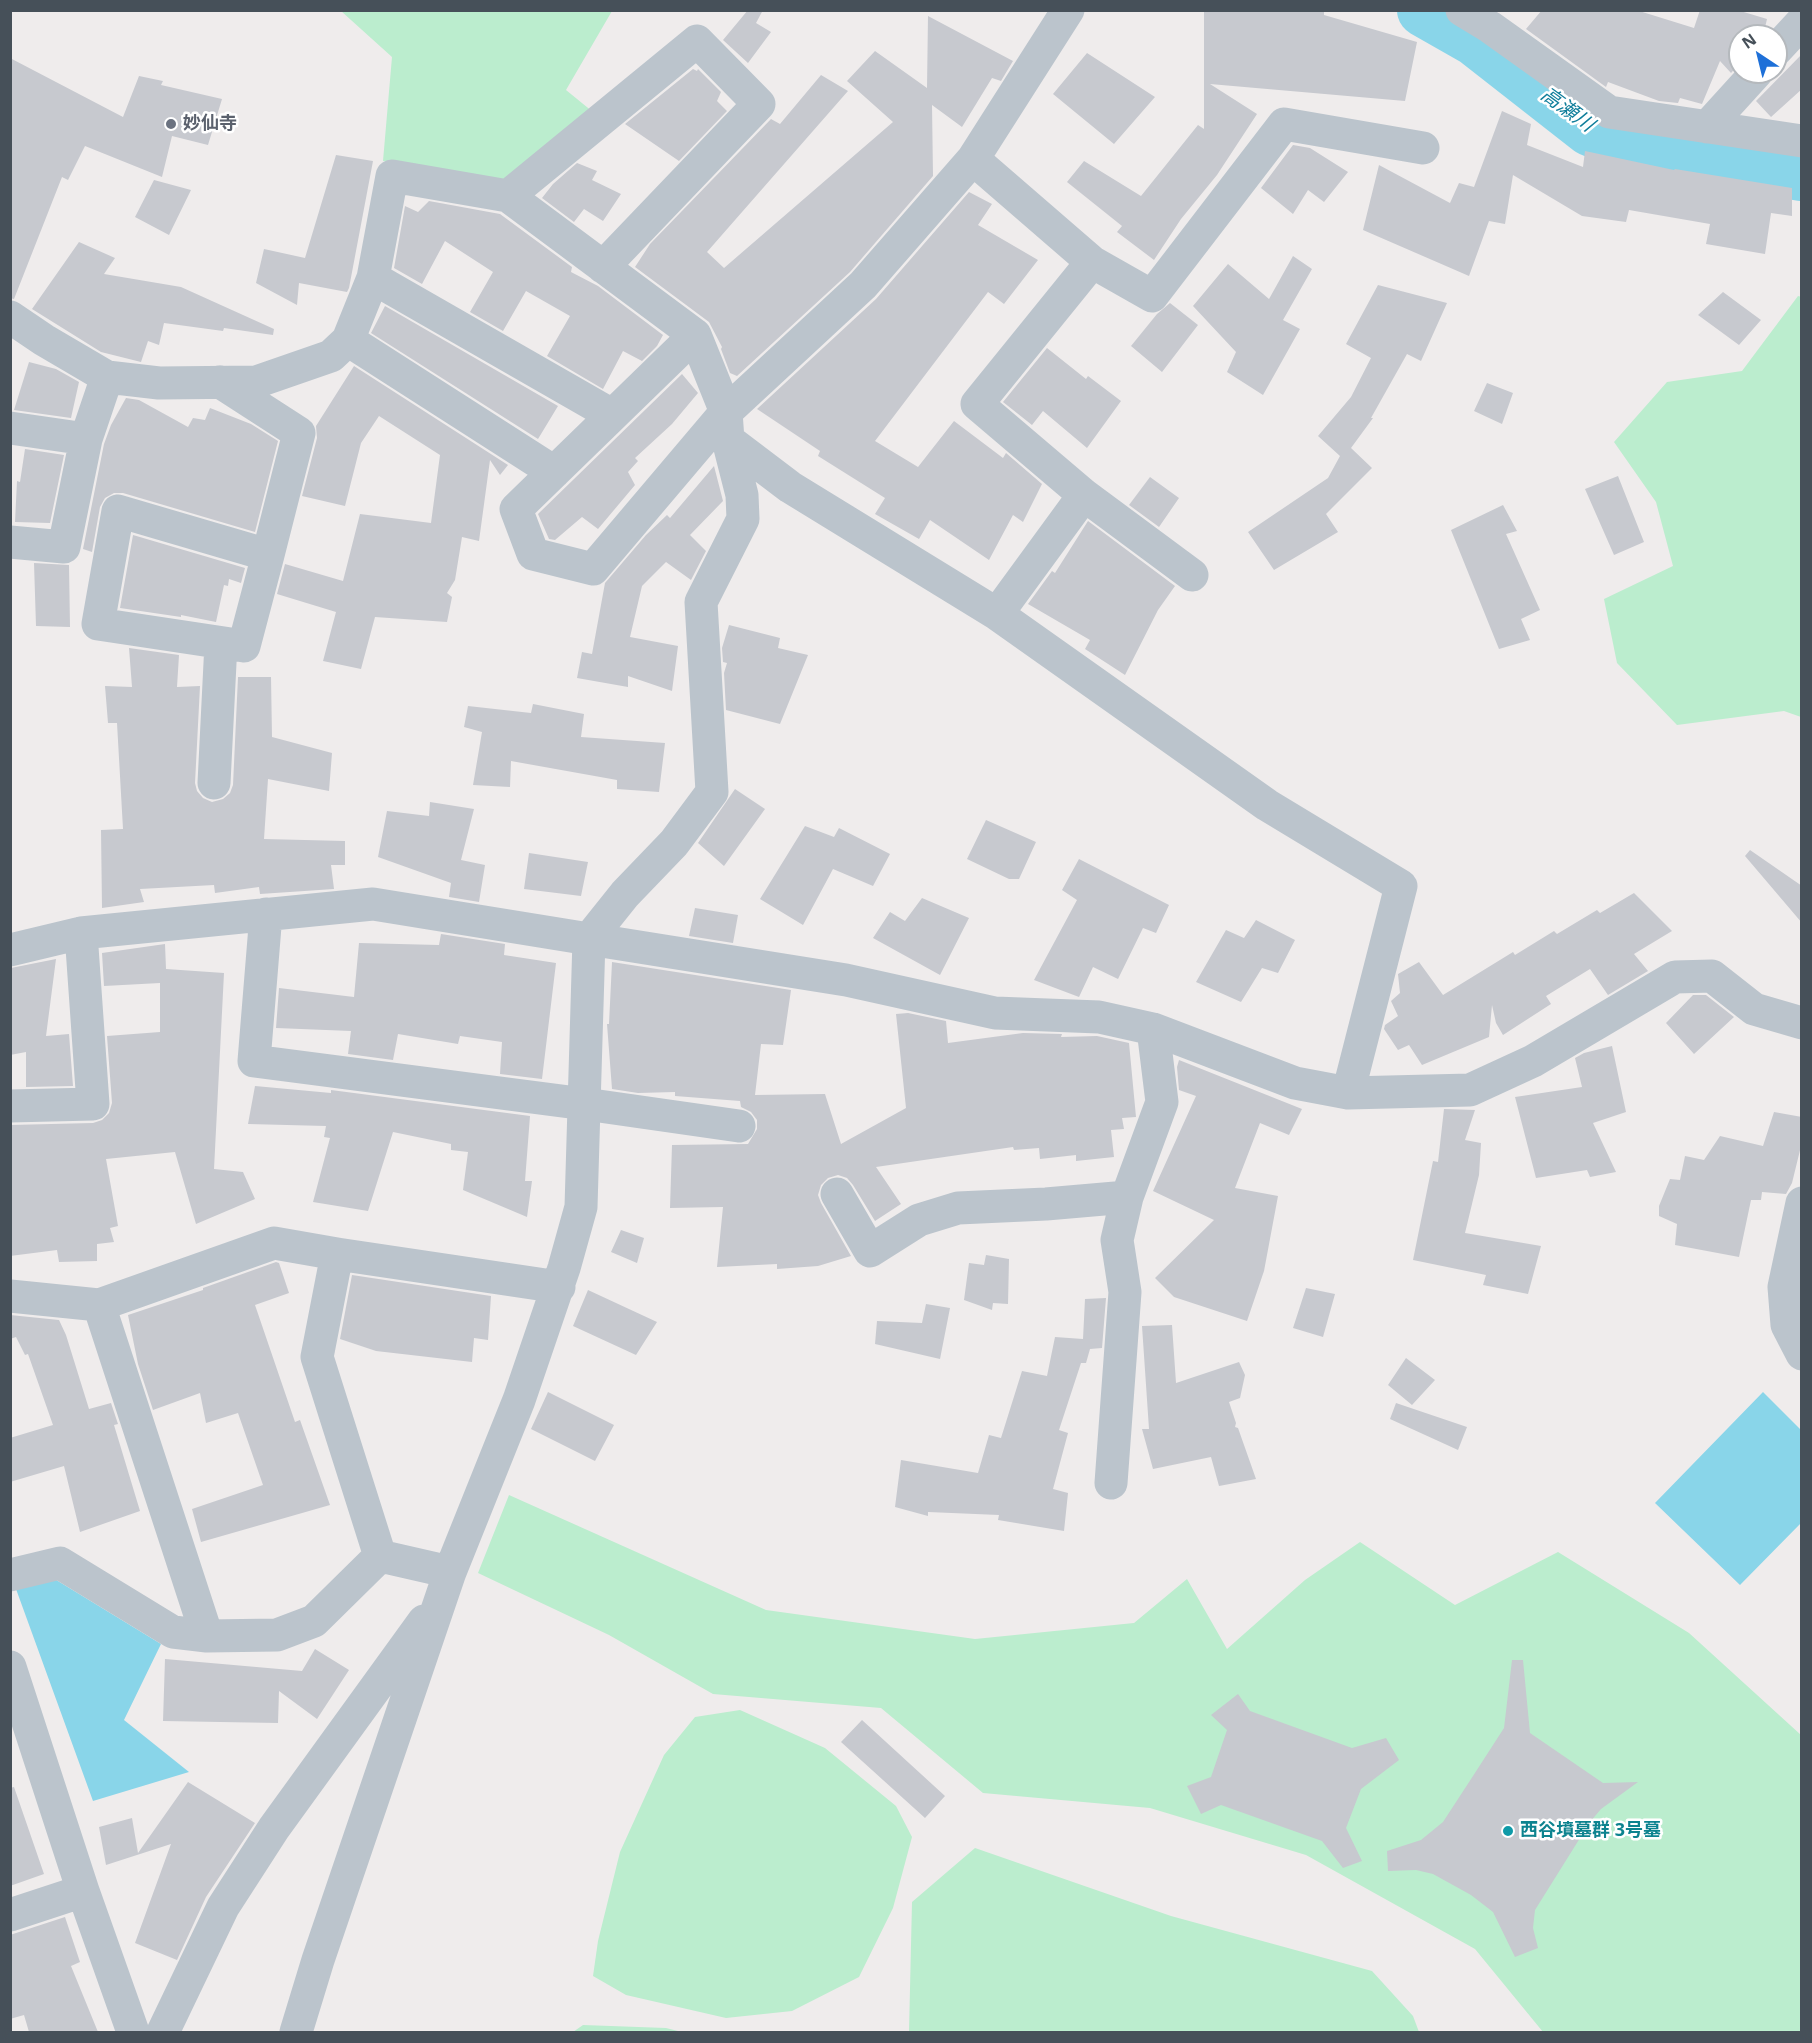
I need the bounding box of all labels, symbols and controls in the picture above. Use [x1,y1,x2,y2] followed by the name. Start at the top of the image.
[1728,24,1788,84] north arrow
[1737,28,1760,54] text: N
[1536,83,1598,137] water label: 高瀬川
[183,113,237,135] place label: 妙仙寺
[164,117,178,131] marker: 妙仙寺
[1520,1820,1661,1842] place label: 西谷墳墓群 3号墓
[1501,1824,1515,1838] marker: 西谷墳墓群 3号墓

